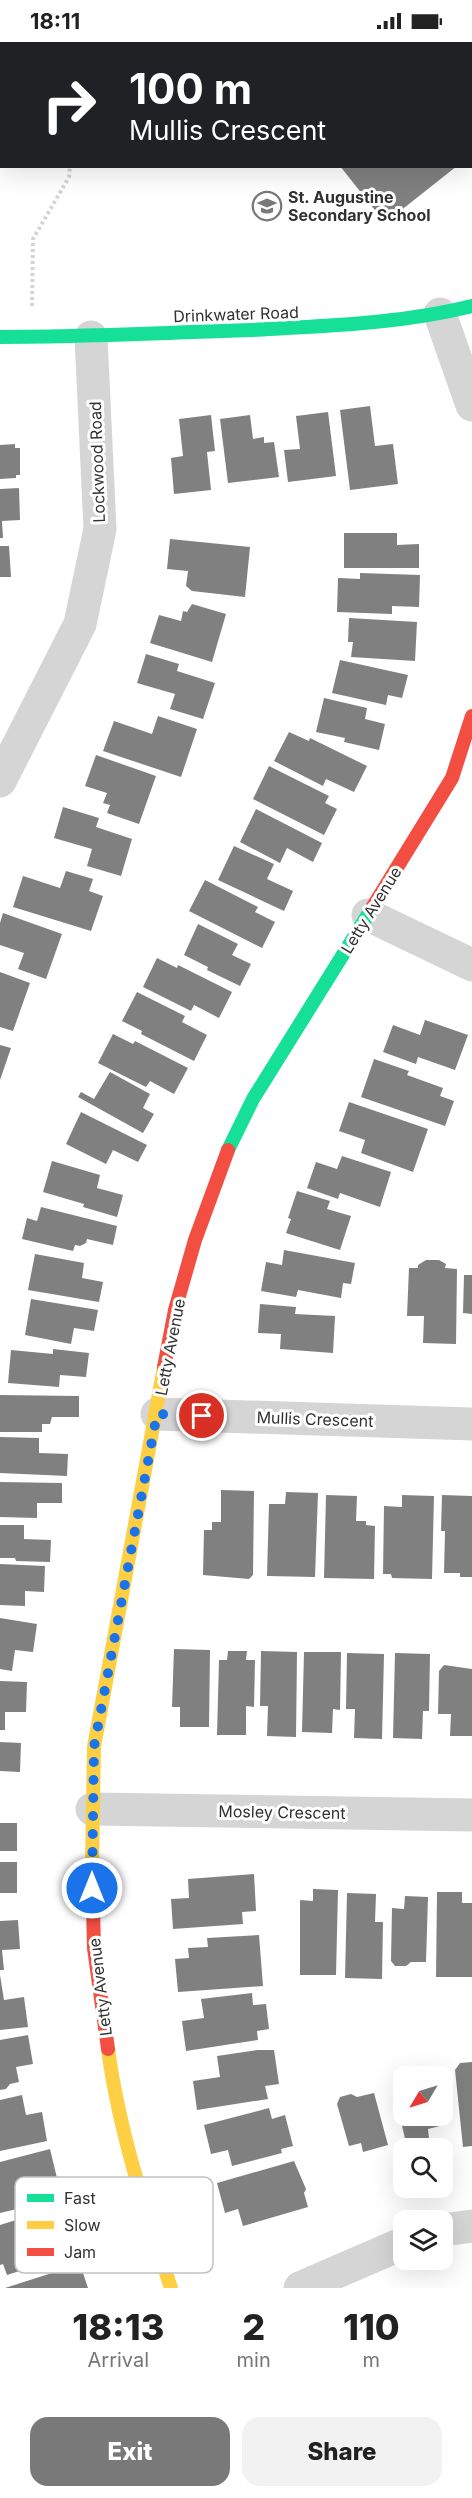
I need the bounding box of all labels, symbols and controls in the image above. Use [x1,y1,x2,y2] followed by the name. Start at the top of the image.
[30,8,80,34] text: 18:11
[129,63,252,114] text: 100 m
[30,66,108,144] icon: right
[129,114,326,147] text: Mullis Crescent
[288,187,431,225] place label: St. Augustine Secondary School
[251,190,283,222] school or university icon: St. Augustine Secondary School
[173,302,299,326] street label: Drinkwater Road
[85,401,109,523] street label: Lockwood Road
[336,863,406,957] street label: Letty Avenue
[151,1297,189,1397] street label: Letty Avenue
[176,1390,227,1441] pin
[185,1399,218,1432] icon: arrive
[256,1407,374,1431] street label: Mullis Crescent
[218,1801,346,1823] street label: Mosley Crescent
[60,1856,124,1920] position arrow
[84,1937,116,2037] street label: Letty Avenue
[393,2066,453,2126] north arrow
[393,2066,453,2270] map controls
[393,2138,453,2198] button: search
[15,2177,213,2273] legend
[64,2188,96,2208] text: Fast
[393,2210,453,2270] button: layers
[64,2215,101,2235] text: Slow
[64,2242,96,2262] text: Jam
[72,2305,164,2349] text: 18:13
[242,2305,265,2349] text: 2
[343,2305,400,2349] text: 110
[88,2348,149,2372] text: Arrival
[237,2348,271,2372] text: min
[363,2348,380,2372] text: m
[30,2417,230,2486] button: Exit
[242,2417,442,2486] button: Share

